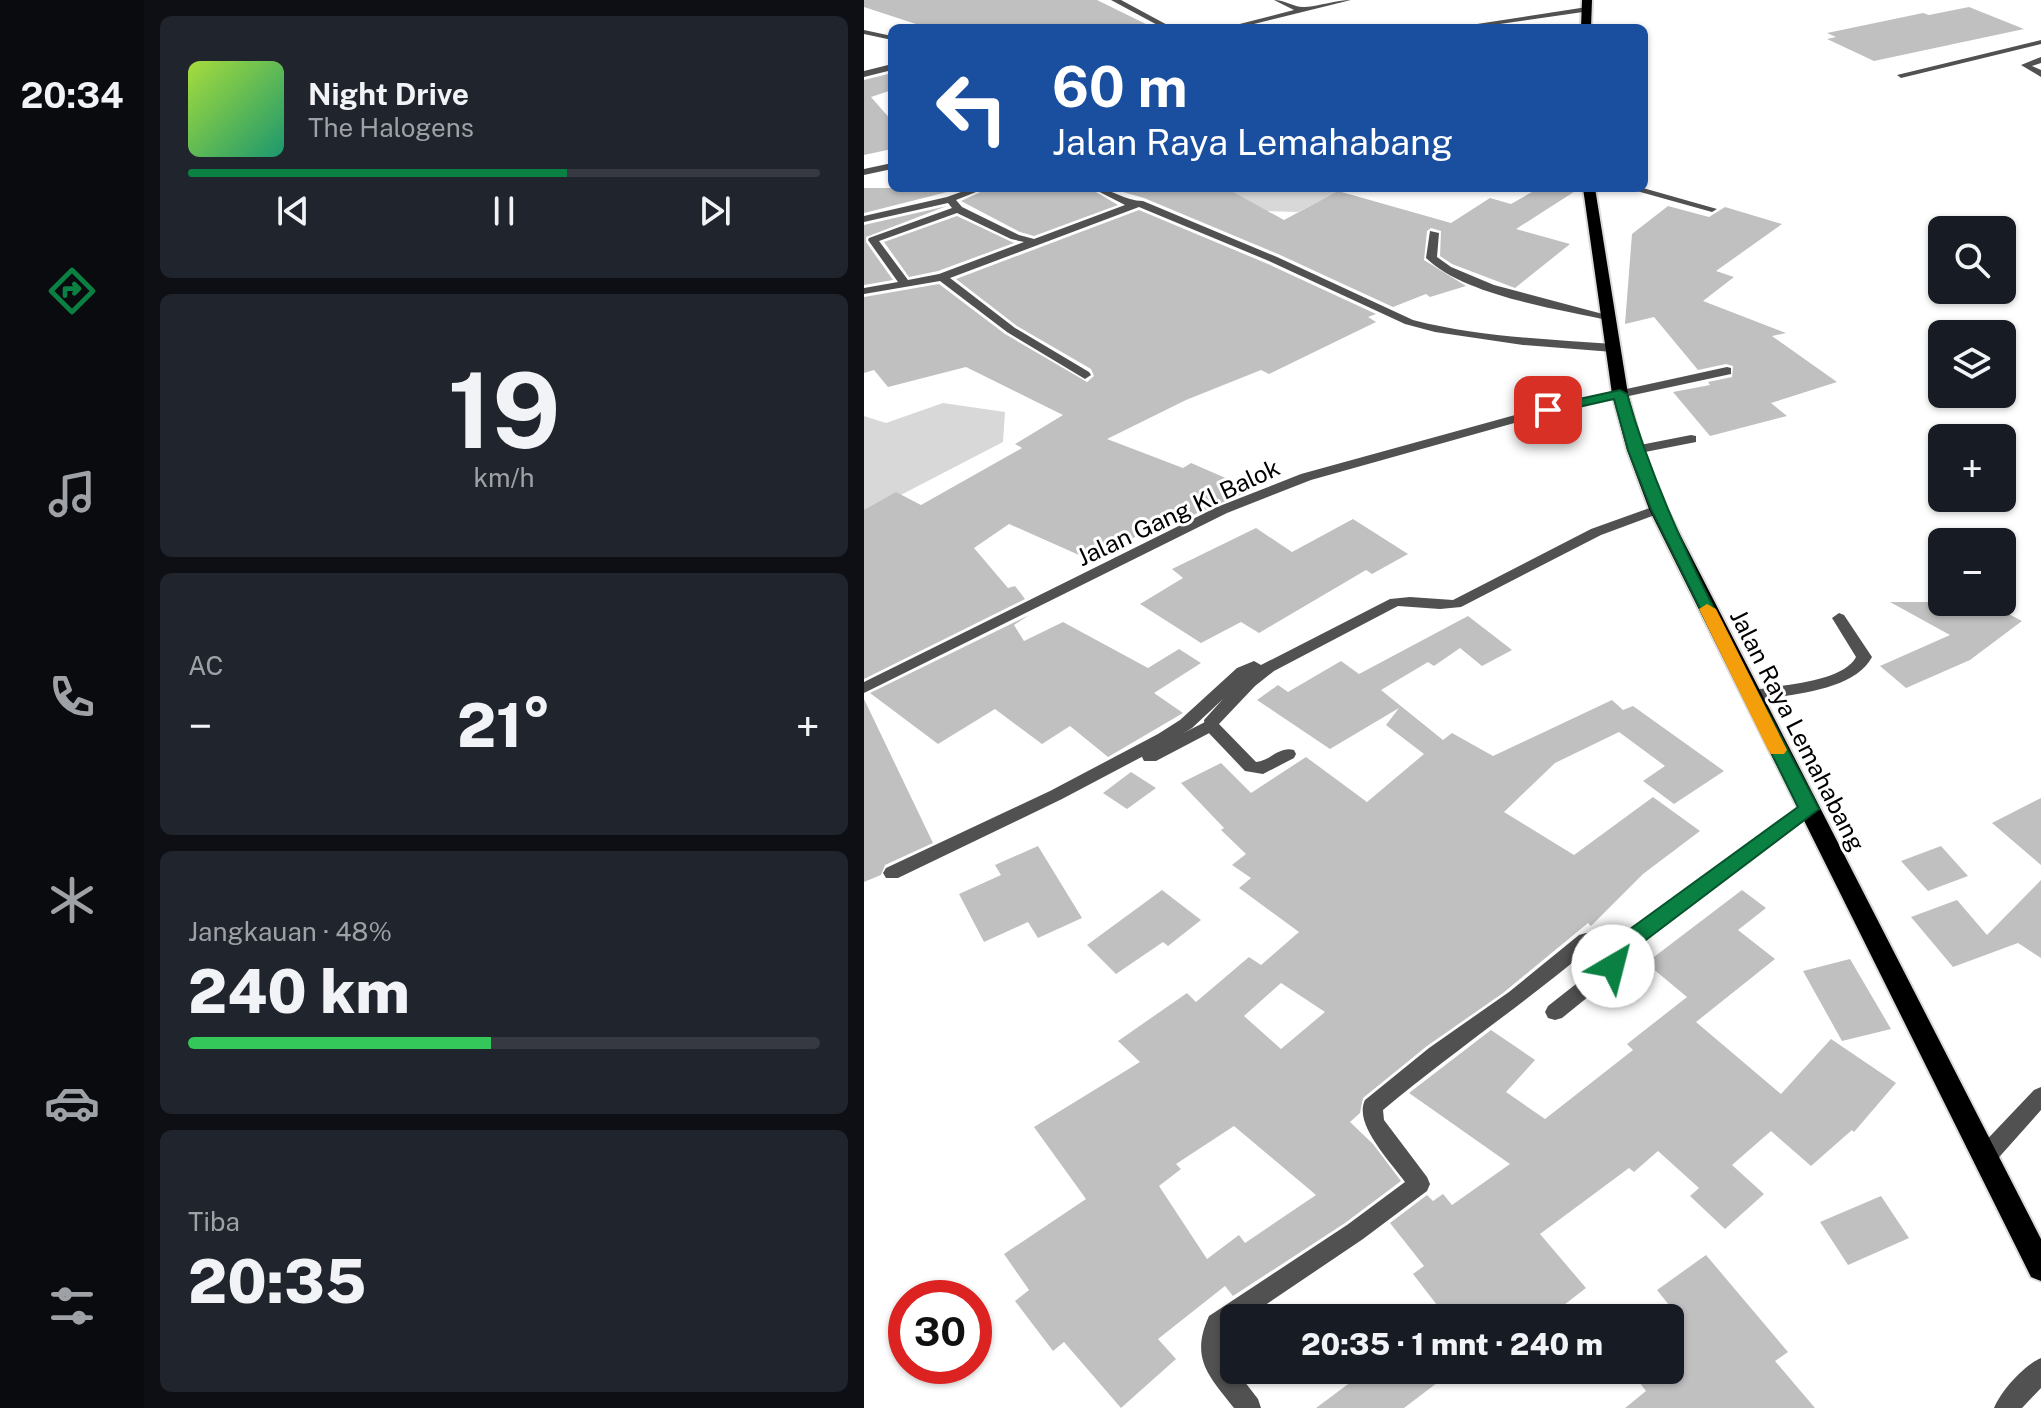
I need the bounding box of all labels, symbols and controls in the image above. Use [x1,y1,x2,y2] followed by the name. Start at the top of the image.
[1052,54,1188,120] text: 60 m
[920,56,1024,160] icon: left
[20,74,124,116] text: 20:34
[308,76,469,112] text: Night Drive
[308,112,474,143] text: The Halogens
[1052,121,1453,163] text: Jalan Raya Lemahabang
[271,189,315,233] icon: previous
[482,189,526,233] icon: pause
[693,189,737,233] icon: next
[1928,216,2016,616] map controls
[1928,216,2016,304] button: search
[44,263,100,319] icon: directions
[1928,320,2016,408] button: layers
[447,349,561,471] text: 19
[1514,376,1582,444] pin
[1526,388,1570,432] icon: arrive
[1928,424,2016,512] button: +
[1072,453,1284,571] street label: Jalan Gang Kl Balok
[473,462,535,493] text: km/h
[44,466,100,522] icon: music
[1928,528,2016,616] button: −
[1725,604,1871,856] street label: Jalan Raya Lemahabang
[188,650,223,681] text: AC
[44,669,100,725] icon: phone
[457,690,551,761] text: 21°
[188,700,212,752] text: −
[796,700,820,752] text: +
[44,872,100,928] icon: climate
[188,916,392,947] text: Jangkauan · 48%
[1571,924,1655,1008] position arrow
[188,956,410,1027] text: 240 km
[44,1075,100,1131] icon: car
[188,1206,240,1237] text: Tiba
[188,1246,366,1317] text: 20:35
[44,1278,100,1334] icon: filters
[888,1280,992,1384] speed limit sign: 30
[1301,1326,1603,1362] text: 20:35 · 1 mnt · 240 m

